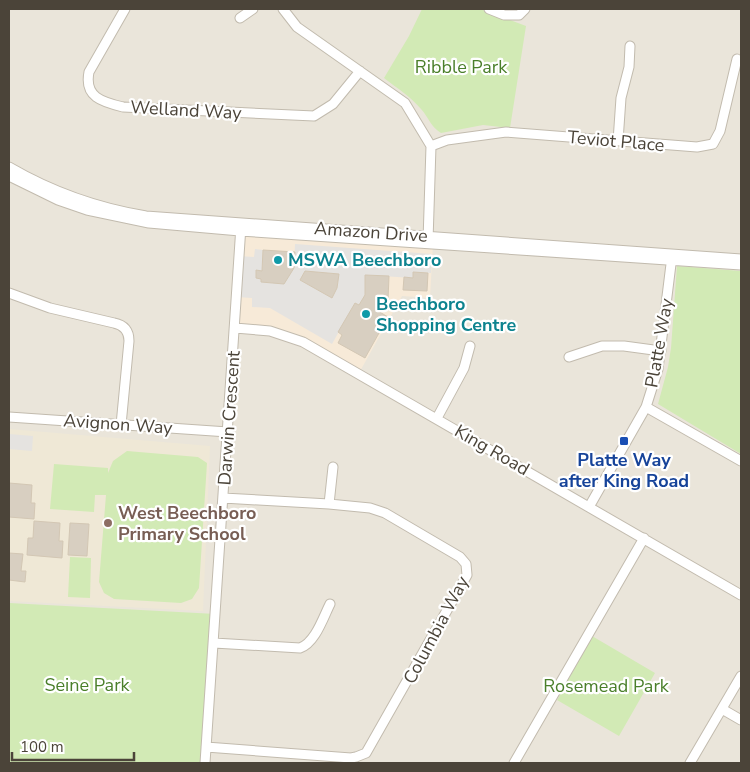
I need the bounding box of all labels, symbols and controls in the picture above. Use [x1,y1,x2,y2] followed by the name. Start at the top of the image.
[415,55,508,79] park label: Ribble Park
[130,95,243,125] street label: Welland Way
[567,125,665,157] street label: Teviot Place
[313,216,429,248] street label: Amazon Drive
[288,248,441,272] place label: MSWA Beechboro
[272,254,284,266] marker: MSWA Beechboro
[376,292,516,337] place label: Beechboro Shopping Centre
[639,296,679,390] street label: Platte Way
[360,308,372,320] marker: Beechboro Shopping Centre
[212,349,246,486] street label: Darwin Crescent
[63,408,174,440] street label: Avignon Way
[450,419,534,481] street label: King Road
[618,435,630,447] marker: Platte Way after King Road
[559,448,689,493] place label: Platte Way after King Road
[118,501,257,546] place label: West Beechboro Primary School
[102,517,114,529] marker: West Beechboro Primary School
[398,571,475,688] street label: Columbia Way
[44,673,131,697] park label: Seine Park
[543,674,670,698] park label: Rosemead Park
[12,730,135,762] scale bar
[20,737,64,757] text: 100 m

